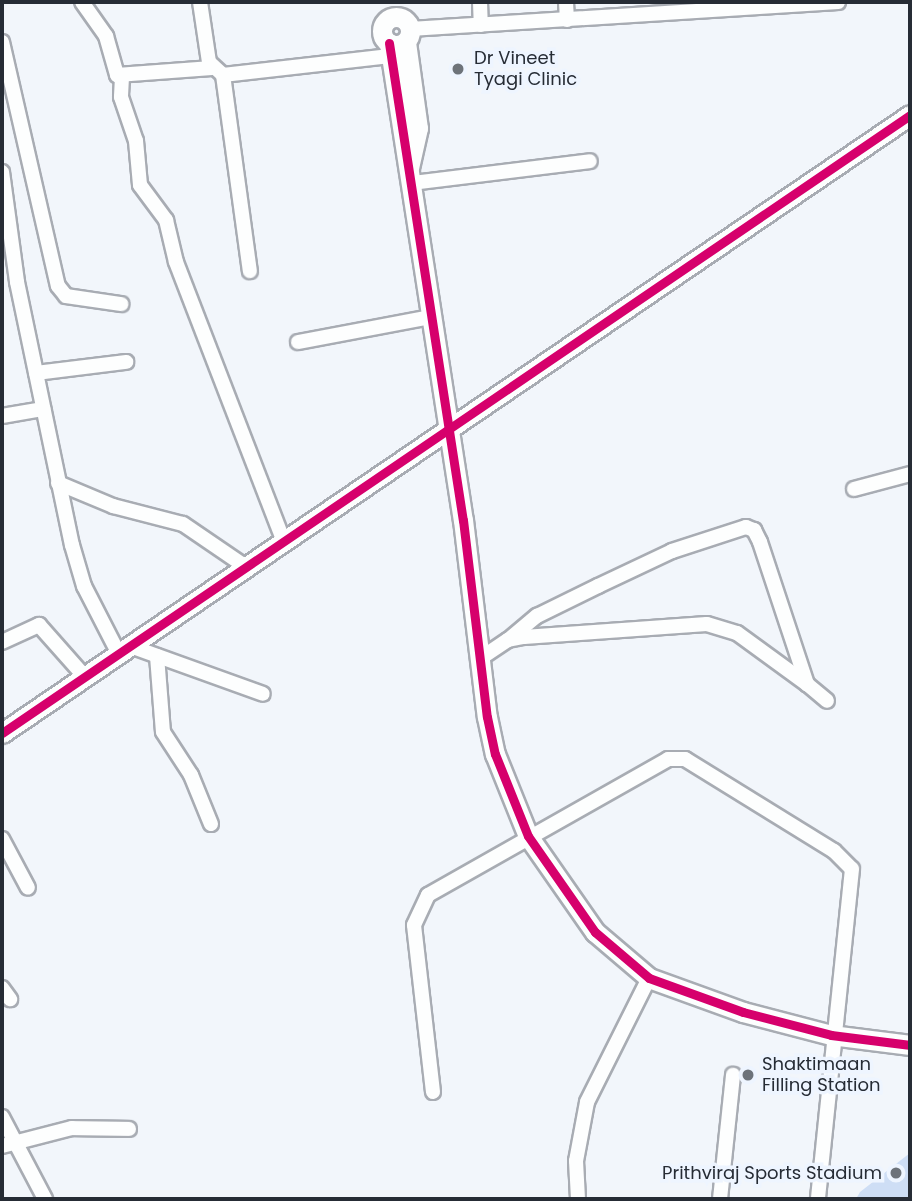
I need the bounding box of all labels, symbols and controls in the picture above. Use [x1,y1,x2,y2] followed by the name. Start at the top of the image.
[474,48,577,90] place label: Dr Vineet Tyagi Clinic
[448,59,468,79] marker: Dr Vineet Tyagi Clinic
[762,1054,881,1096] place label: Shaktimaan Filling Station
[740,1067,756,1083] marker: Shaktimaan Filling Station
[662,1162,882,1184] place label: Prithviraj Sports Stadium
[888,1165,904,1181] marker: Prithviraj Sports Stadium

